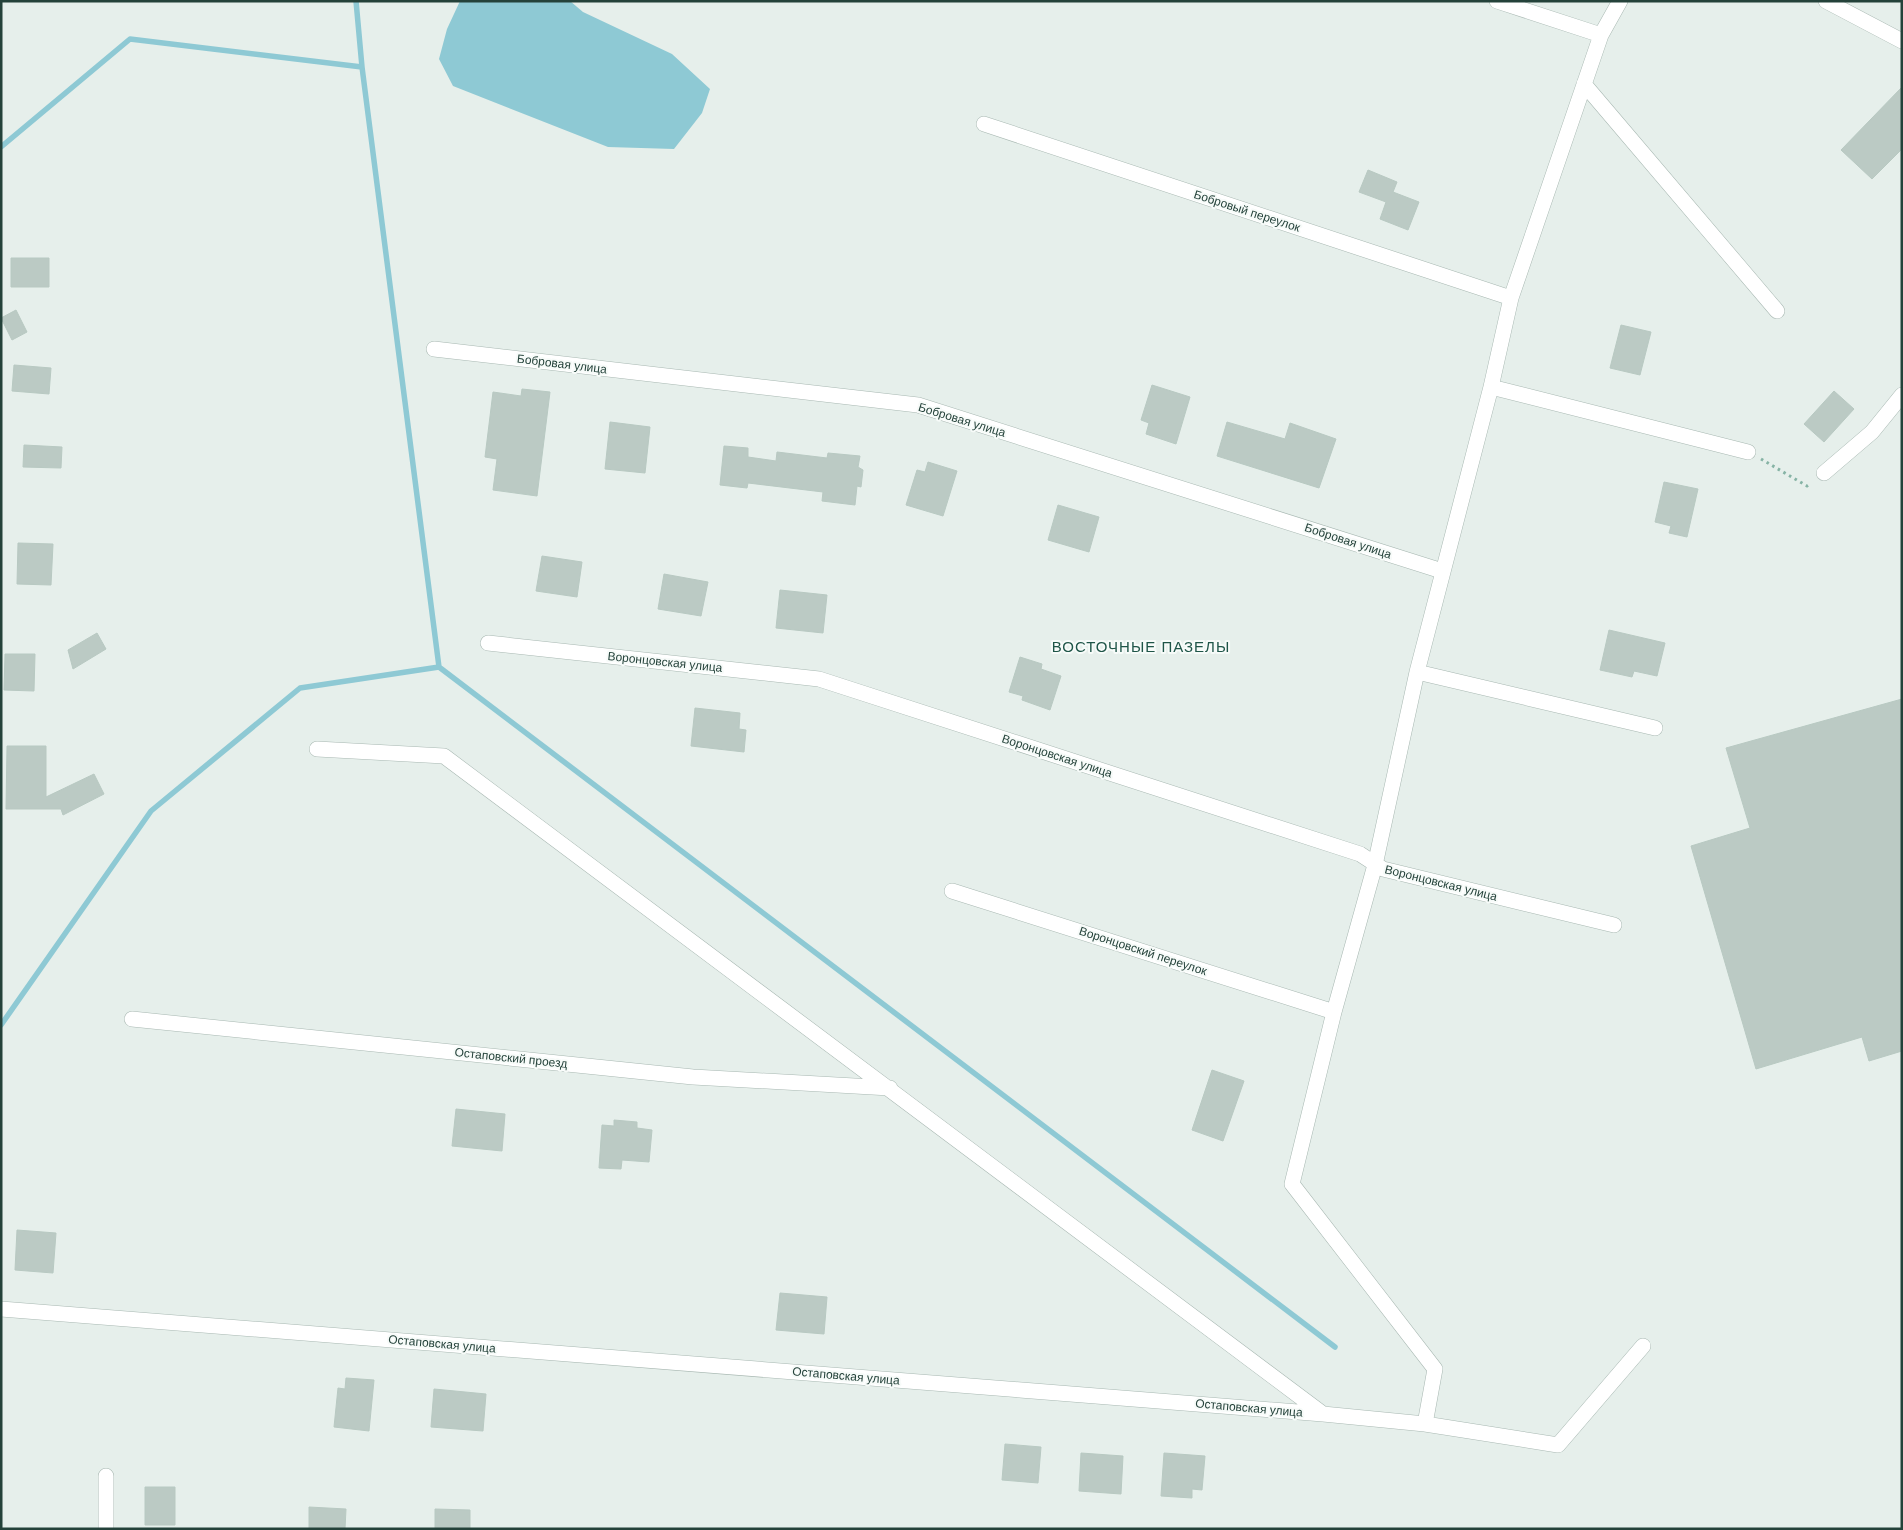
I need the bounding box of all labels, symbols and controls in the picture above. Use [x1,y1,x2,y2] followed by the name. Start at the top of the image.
[1192,187,1303,235] street label: Бобровый переулок
[516,352,608,377] street label: Бобровая улица
[917,400,1008,440] street label: Бобровая улица
[1303,520,1394,562] street label: Бобровая улица
[1052,638,1230,655] district label: ВОСТОЧНЫЕ ПАЗЕЛЫ
[607,649,723,675] street label: Воронцовская улица
[1000,732,1114,781] street label: Воронцовская улица
[1383,862,1499,904] street label: Воронцовская улица
[1077,924,1209,979] street label: Воронцовский переулок
[454,1045,568,1071] street label: Остаповский проезд
[388,1332,497,1356] street label: Остаповская улица
[792,1364,901,1388] street label: Остаповская улица
[1195,1396,1304,1420] street label: Остаповская улица

